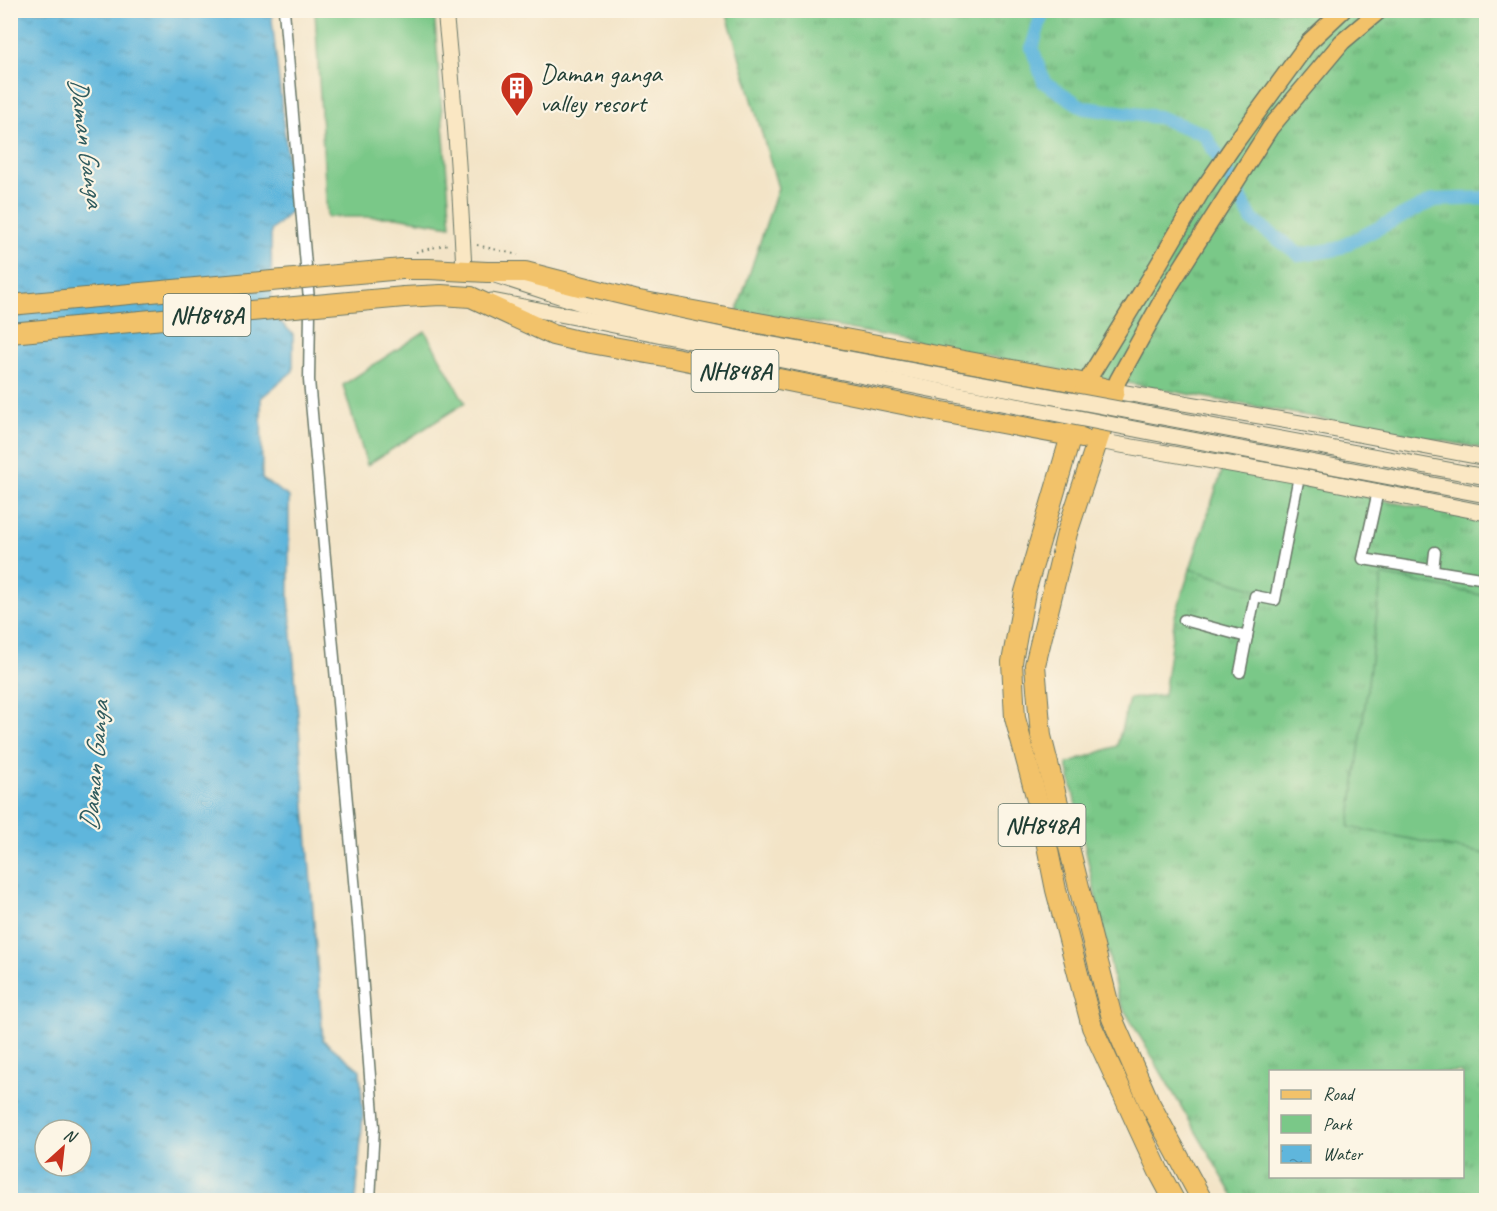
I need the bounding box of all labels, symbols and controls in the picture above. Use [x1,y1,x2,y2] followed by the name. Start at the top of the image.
[540,57,663,120] place label: Daman ganga valley resort
[499,70,535,117] building icon: Daman ganga valley resort
[61,75,113,211] water label: Daman Ganga
[164,294,250,336] road number: NH848A
[692,350,778,392] road number: NH848A
[71,698,117,832] water label: Daman Ganga
[998,804,1086,846] road number: NH848A
[1269,1070,1464,1178] legend
[1323,1083,1356,1105] text: Road
[1323,1113,1353,1135] text: Park
[33,1118,93,1178] north arrow
[60,1124,81,1148] text: N
[1323,1143,1364,1165] text: Water

